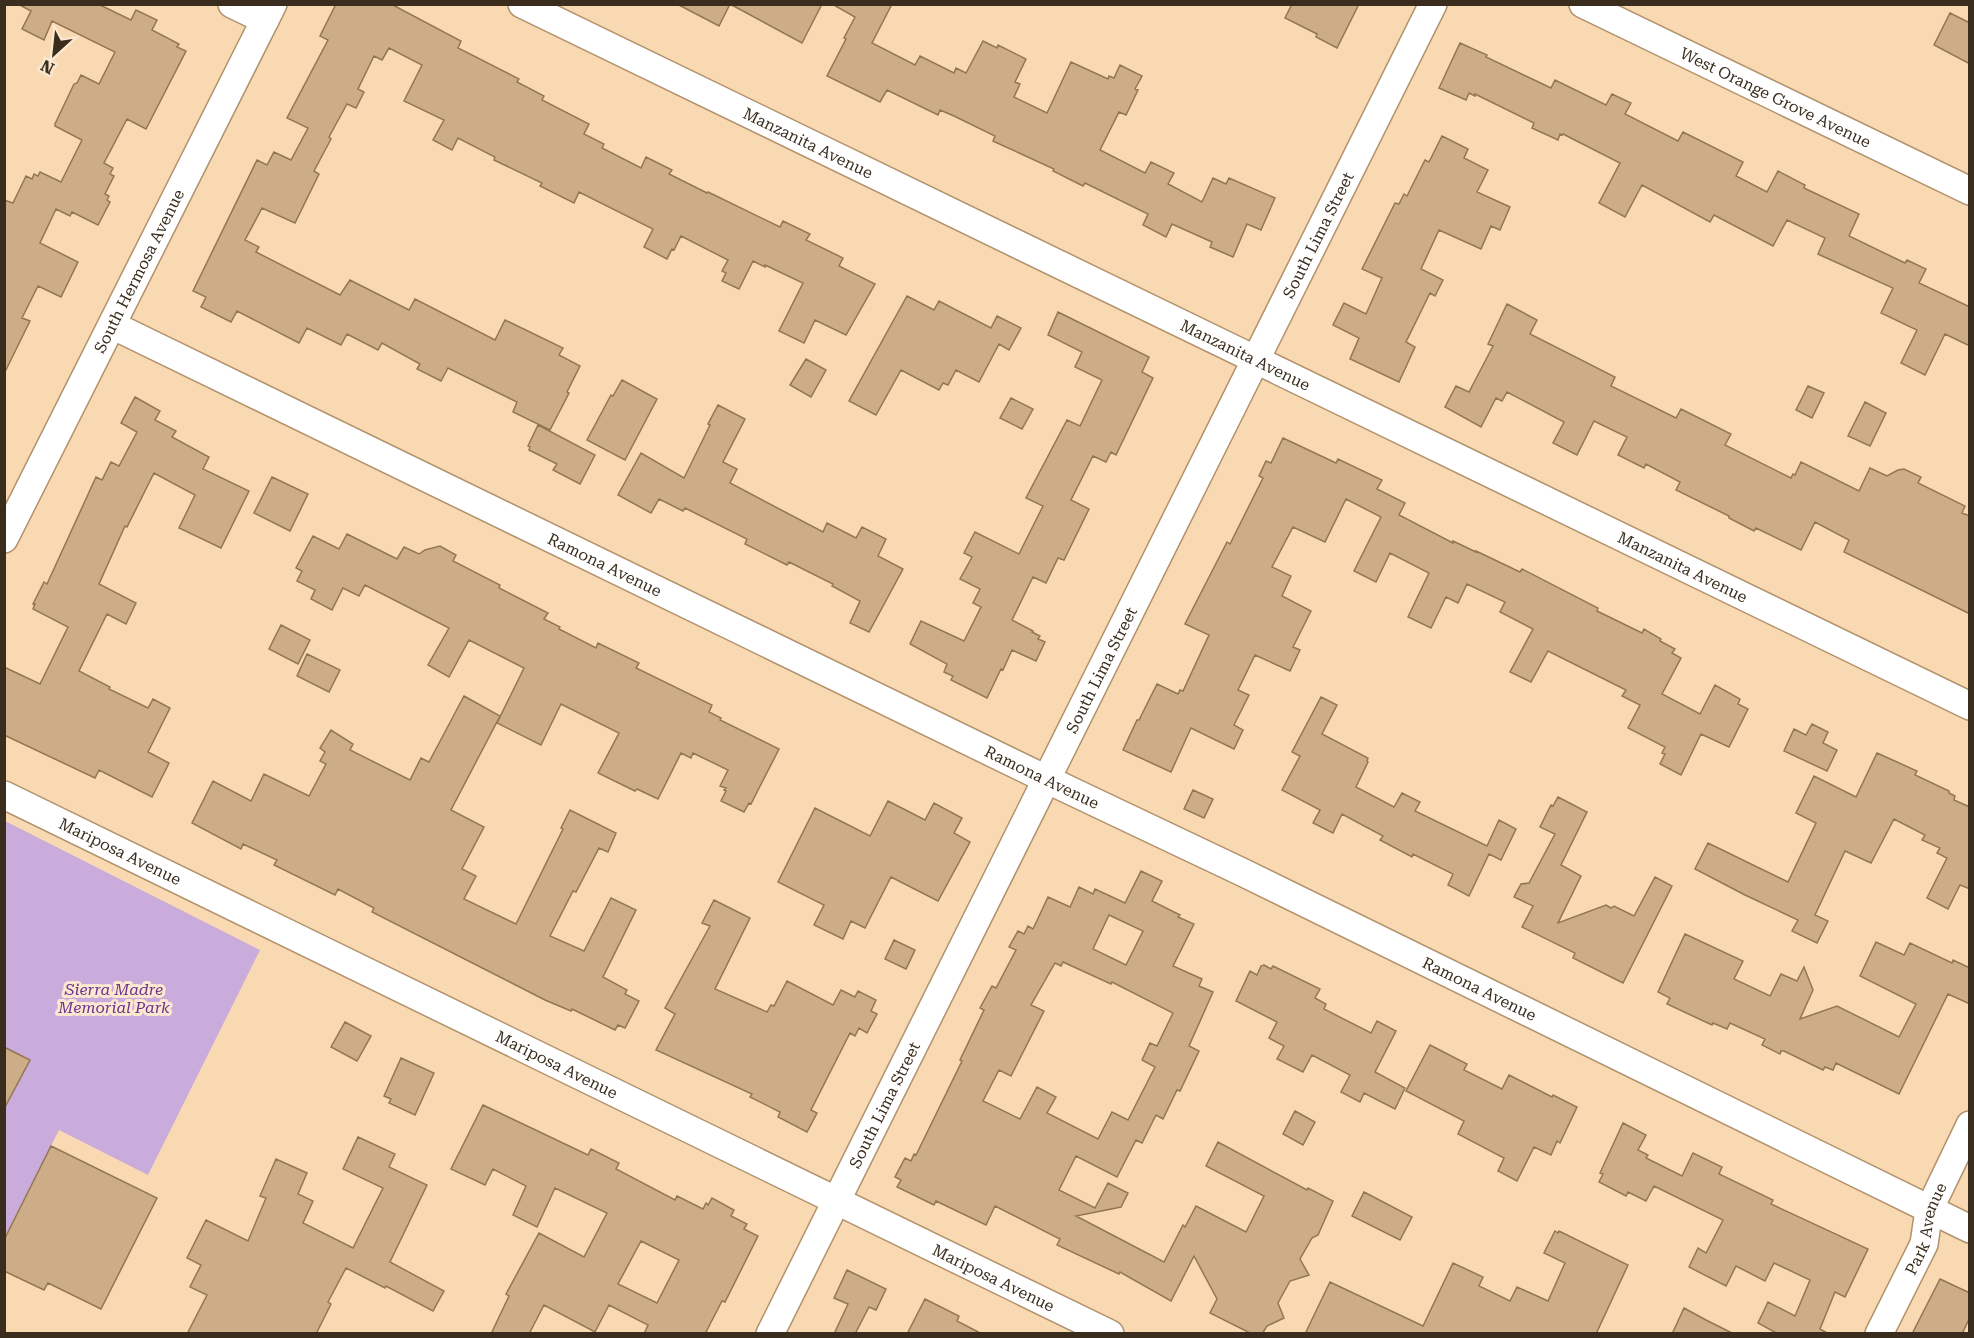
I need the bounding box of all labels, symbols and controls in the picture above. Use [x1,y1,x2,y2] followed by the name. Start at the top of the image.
[24,24,84,84] north arrow
[1677,43,1874,152] street label: West Orange Grove Avenue
[38,56,57,78] text: N
[740,104,876,183] street label: Manzanita Avenue
[1279,169,1358,302] street label: South Lima Street
[90,186,188,356] street label: South Hermosa Avenue
[1177,316,1313,395] street label: Manzanita Avenue
[1615,528,1751,607] street label: Manzanita Avenue
[544,529,665,601] street label: Ramona Avenue
[1062,604,1141,736] street label: South Lima Street
[982,742,1102,813] street label: Ramona Avenue
[56,814,184,889] street label: Mariposa Avenue
[1419,953,1540,1025] street label: Ramona Avenue
[57,980,170,1017] park label: Sierra Madre Memorial Park
[493,1027,621,1103] street label: Mariposa Avenue
[845,1039,924,1171] street label: South Lima Street
[1901,1179,1951,1278] street label: Park Avenue
[929,1240,1058,1316] street label: Mariposa Avenue

